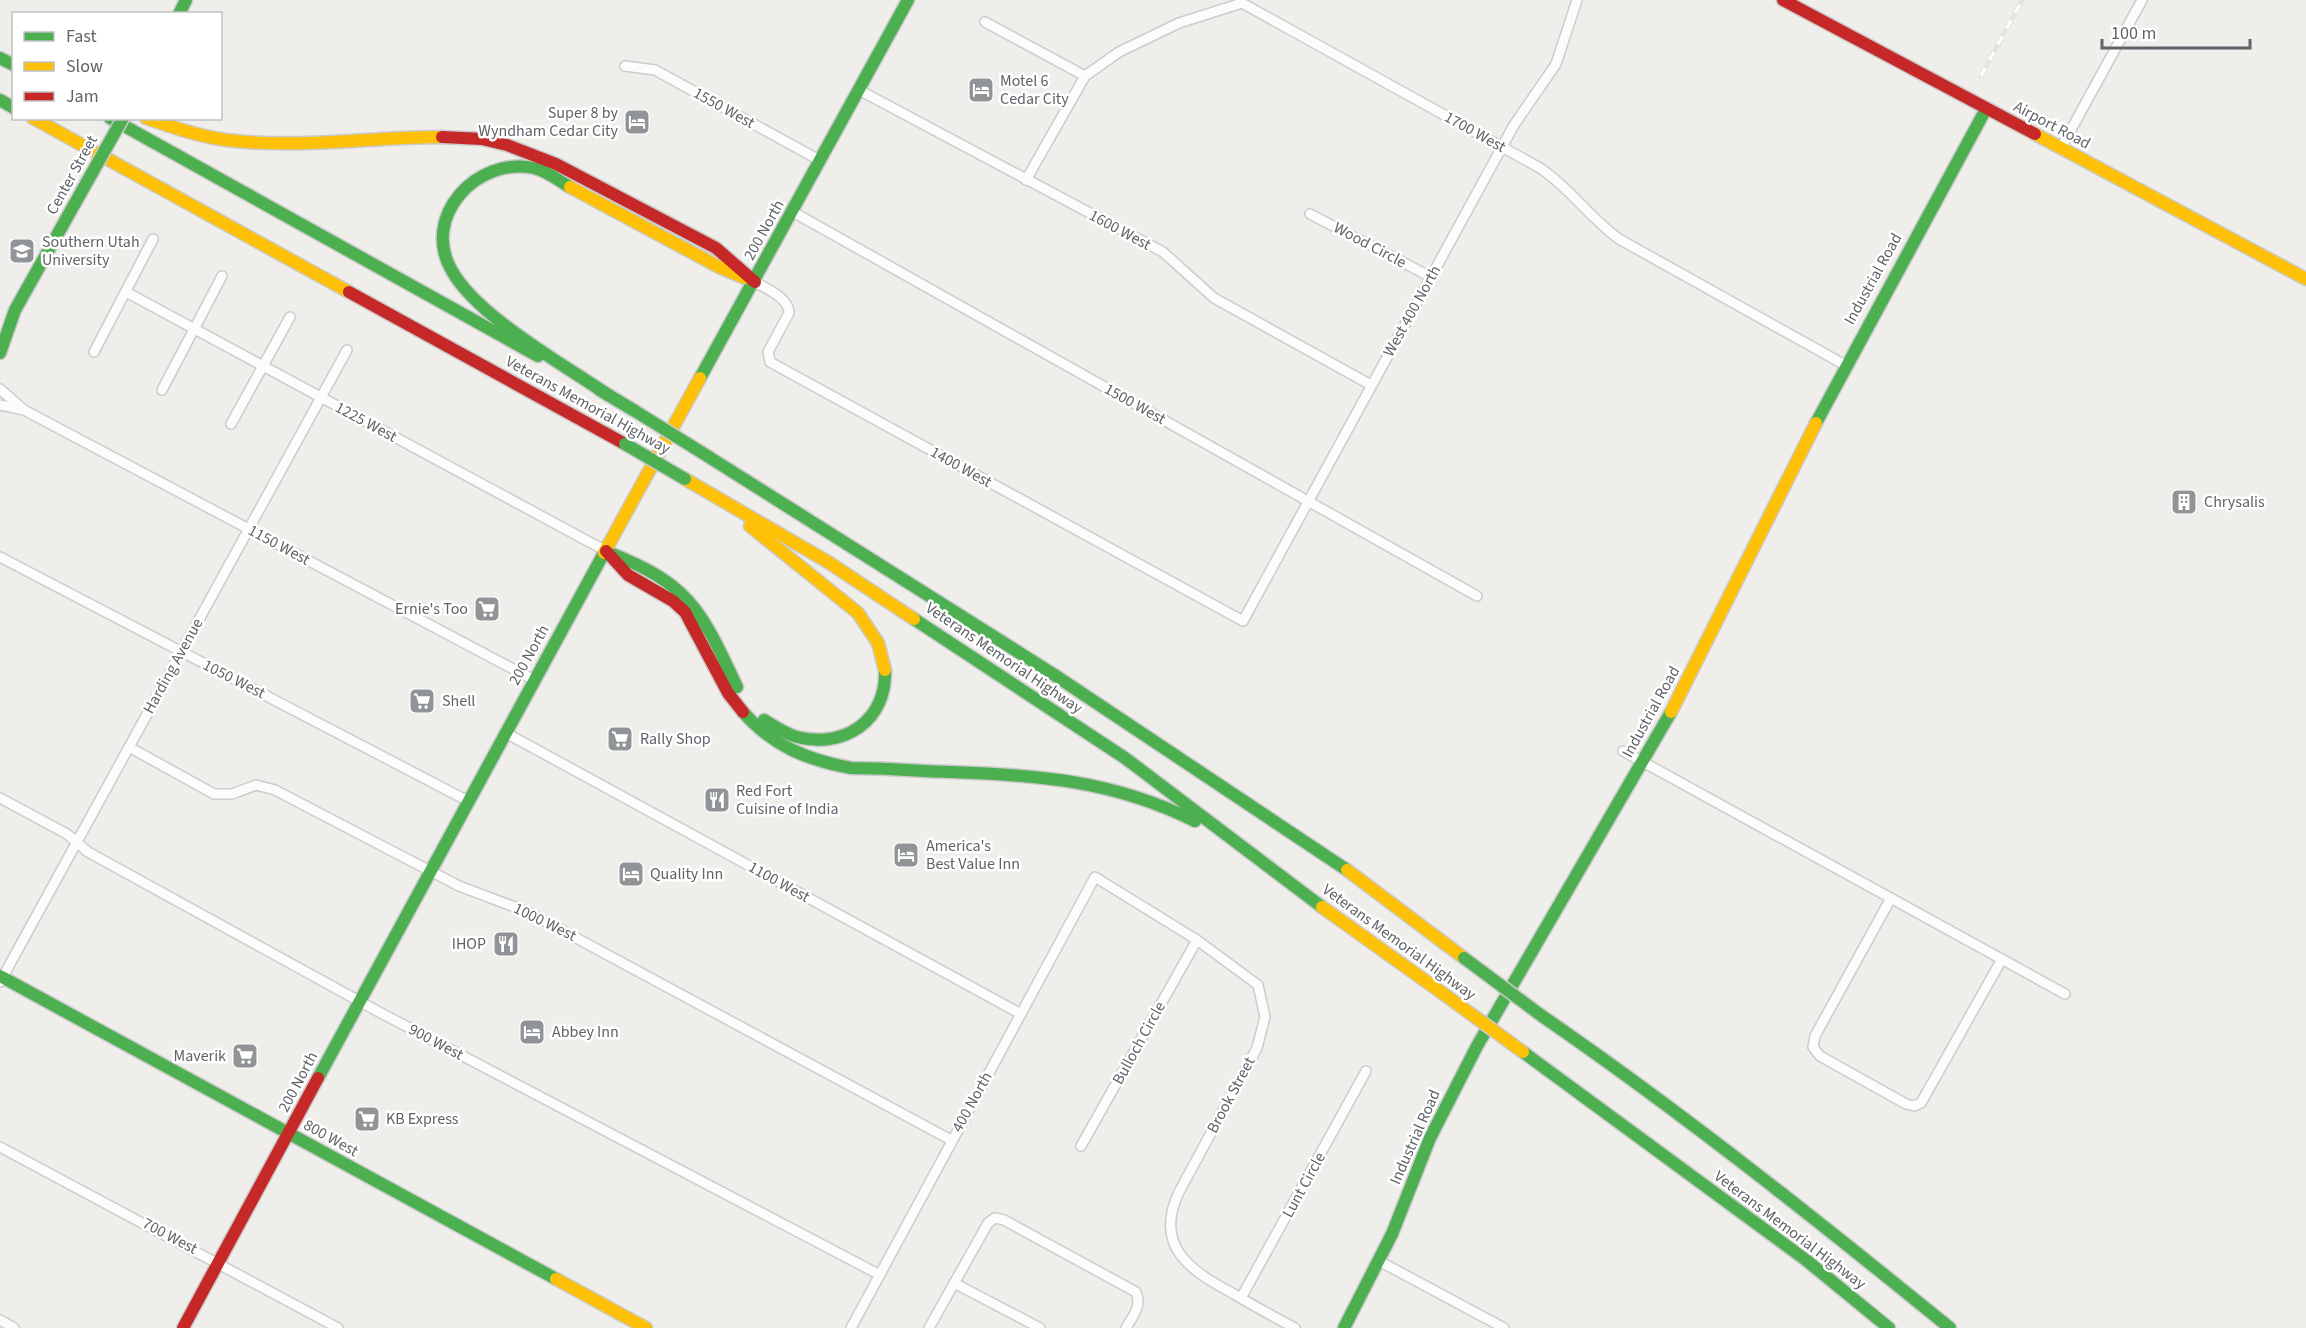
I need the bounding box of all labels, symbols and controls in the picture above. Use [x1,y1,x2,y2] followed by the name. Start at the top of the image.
[12,12,222,120] legend
[2102,12,2250,50] scale bar
[2111,21,2156,46] text: 100 m
[66,24,97,49] text: Fast
[66,54,103,79] text: Slow
[1000,70,1069,110] place label: Motel 6 Cedar City
[966,75,996,105] hotel icon: Motel 6 Cedar City
[689,82,759,134] street label: 1550 West
[66,84,99,109] text: Jam
[2010,96,2094,154] street label: Airport Road
[478,102,619,142] place label: Super 8 by Wyndham Cedar City
[1440,106,1510,158] street label: 1700 West
[622,107,652,137] hotel icon: Super 8 by Wyndham Cedar City
[41,131,103,219] street label: Center Street
[738,196,790,264] street label: 200 North
[1085,204,1155,256] street label: 1600 West
[1330,217,1410,273] street label: Wood Circle
[1839,229,1907,329] street label: Industrial Road
[42,231,140,271] place label: Southern Utah University
[7,236,37,266] school or university icon: Southern Utah University
[1378,261,1446,361] street label: West 400 North
[502,350,675,460] street label: Veterans Memorial Highway
[1100,378,1170,430] street label: 1500 West
[331,396,401,448] street label: 1225 West
[926,441,996,493] street label: 1400 West
[2169,487,2199,517] building icon: Chrysalis
[2204,491,2265,513] place label: Chrysalis
[244,519,314,571] street label: 1150 West
[472,594,502,624] supermarket icon: Ernie's Too
[921,597,1087,719] street label: Veterans Memorial Highway
[395,598,468,620] place label: Ernie's Too
[138,614,208,718] street label: Harding Avenue
[503,621,555,689] street label: 200 North
[199,654,270,704] street label: 1050 West
[1617,662,1685,762] street label: Industrial Road
[407,686,437,716] supermarket icon: Shell
[442,690,475,712] place label: Shell
[605,724,635,754] supermarket icon: Rally Shop
[640,728,711,750] place label: Rally Shop
[736,780,839,820] place label: Red Fort Cuisine of India
[702,785,732,815] restaurant icon: Red Fort Cuisine of India
[926,835,1020,875] place label: America's Best Value Inn
[891,840,921,870] hotel icon: America's Best Value Inn
[744,856,814,908] street label: 1100 West
[616,859,646,889] hotel icon: Quality Inn
[650,863,723,885] place label: Quality Inn
[1318,879,1481,1006] street label: Veterans Memorial Highway
[510,897,581,947] street label: 1000 West
[491,929,521,959] restaurant icon: IHOP
[452,933,486,955] place label: IHOP
[1107,997,1171,1089] street label: Bulloch Circle
[517,1017,547,1047] hotel icon: Abbey Inn
[405,1018,468,1066] street label: 900 West
[552,1021,619,1043] place label: Abbey Inn
[230,1041,260,1071] supermarket icon: Maverik
[174,1045,226,1067] place label: Maverik
[273,1048,323,1116] street label: 200 North
[1202,1053,1261,1137] street label: Brook Street
[946,1068,998,1136] street label: 400 North
[1384,1086,1446,1188] street label: Industrial Road
[352,1104,382,1134] supermarket icon: KB Express
[386,1108,459,1130] place label: KB Express
[300,1114,363,1162] street label: 800 West
[1277,1148,1331,1222] street label: Lunt Circle
[1709,1166,1871,1295] street label: Veterans Memorial Highway
[139,1212,202,1260] street label: 700 West

